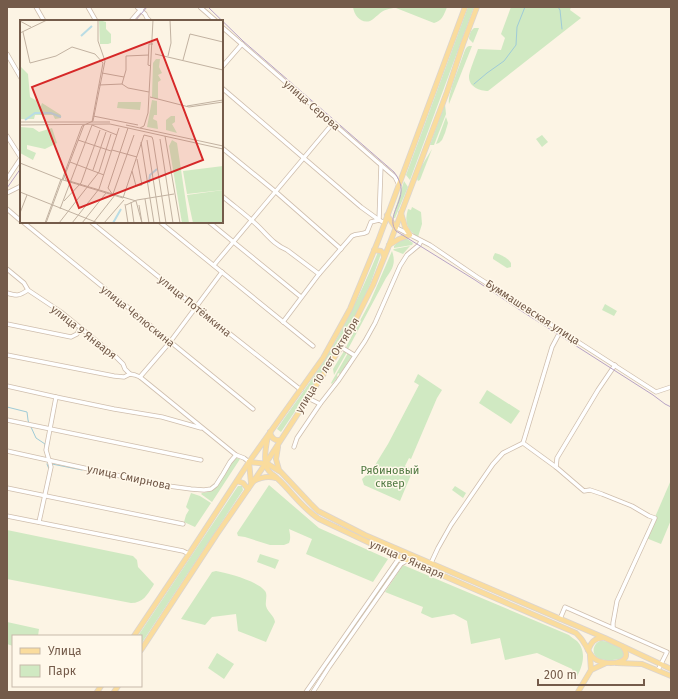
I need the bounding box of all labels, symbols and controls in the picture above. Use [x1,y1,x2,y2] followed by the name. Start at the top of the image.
[20,20,223,223] inset map
[281,77,343,133] street label: улица Серова
[156,273,234,340] street label: улица Потёмкина
[483,277,582,348] street label: Буммашевская улица
[98,283,177,350] street label: улица Челюскина
[48,303,119,362] street label: улица 9 Января
[293,315,362,415] street label: улица 10 лет Октября
[86,462,172,493] street label: улица Смирнова
[361,464,419,490] park label: Рябиновый сквер
[368,537,446,582] street label: улица 9 Января
[12,635,142,687] legend
[48,644,82,658] text: Улица
[538,661,644,687] scale bar
[48,664,77,678] text: Парк
[544,668,577,682] text: 200 m

